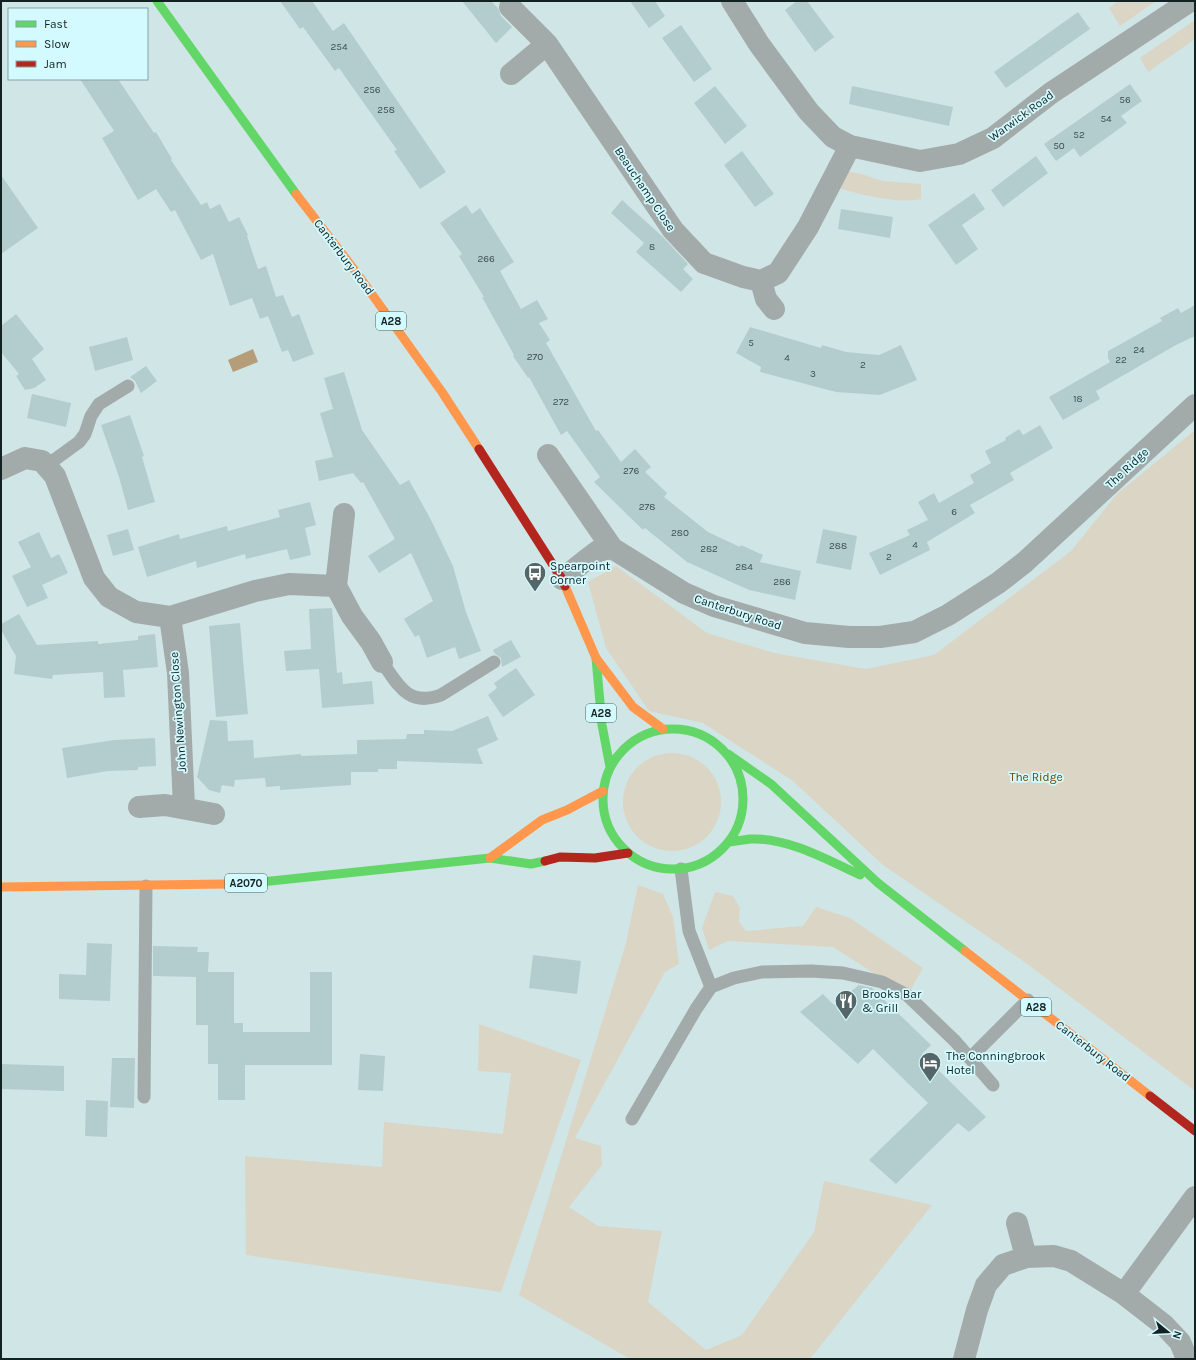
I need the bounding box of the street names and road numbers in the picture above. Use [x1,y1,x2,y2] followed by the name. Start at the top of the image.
[986,88,1056,144] street label: Warwick Road
[612,144,678,234] street label: Beauchamp Close
[311,216,377,298] street label: Canterbury Road
[376,312,406,330] road number: A28
[1103,445,1151,491] street label: The Ridge
[693,591,783,633] street label: Canterbury Road
[167,652,189,772] street label: John Newington Close
[586,704,616,722] road number: A28
[225,874,267,892] road number: A2070
[1021,998,1051,1016] road number: A28
[1053,1017,1133,1085] street label: Canterbury Road

